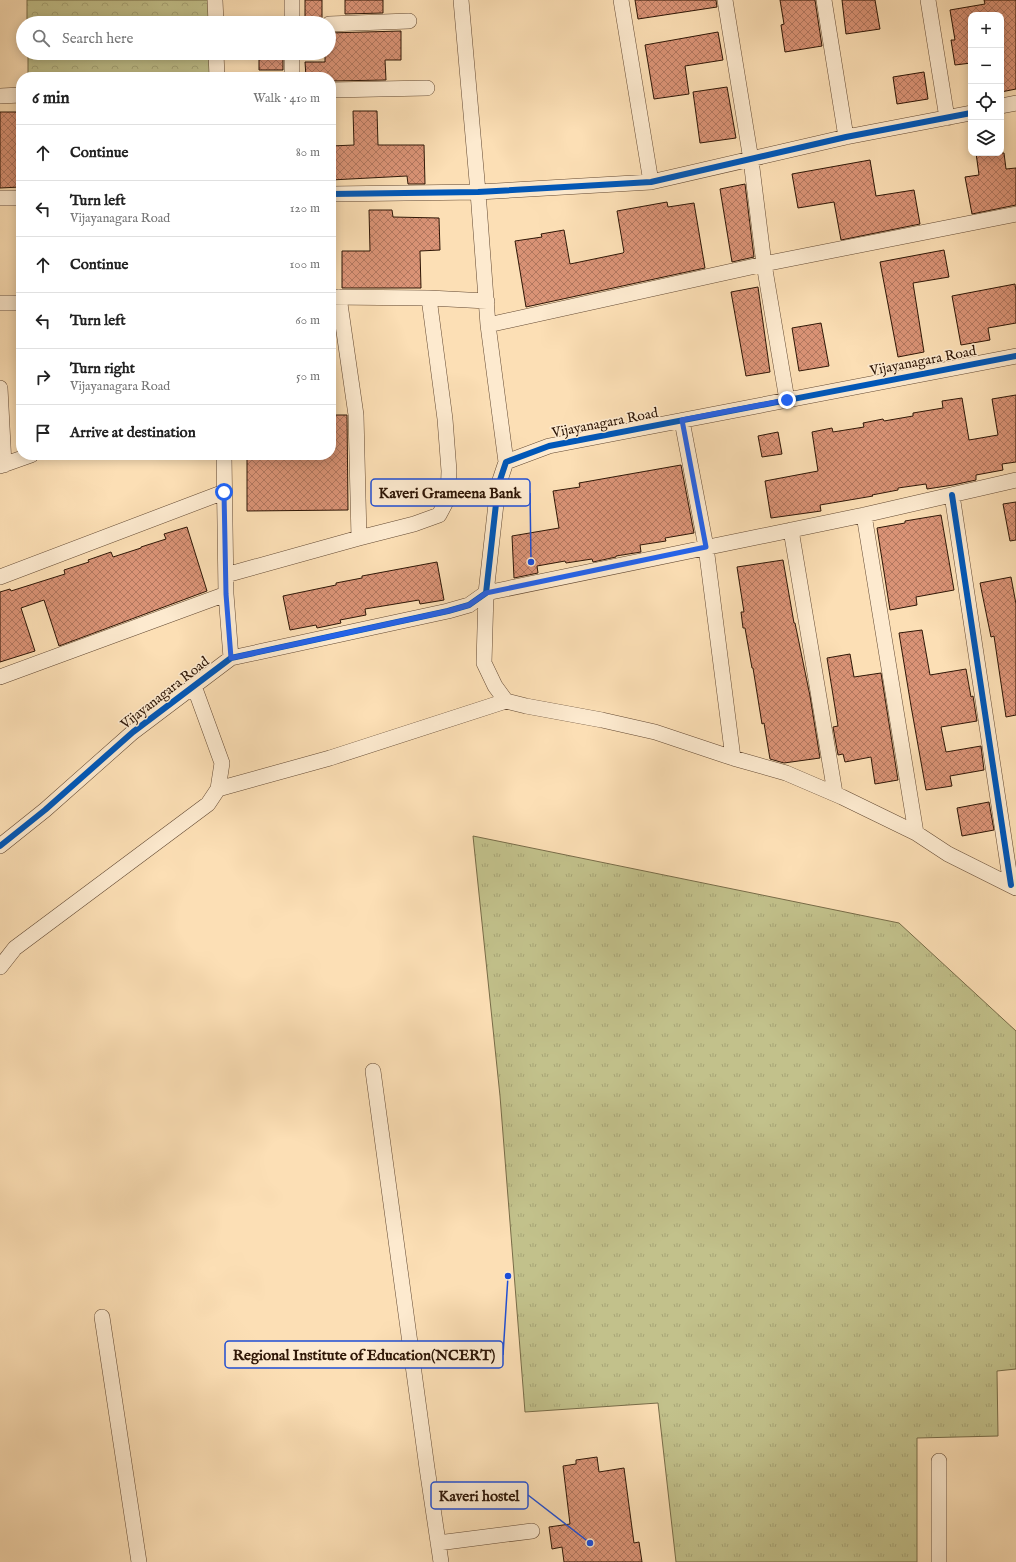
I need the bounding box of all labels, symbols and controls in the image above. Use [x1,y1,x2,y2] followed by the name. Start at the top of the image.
[968,12,1004,156] map controls
[968,12,1004,48] button: +
[16,16,336,60] search box
[30,27,52,49] icon: search
[62,29,133,48] text: Search here
[968,48,1004,84] button: −
[968,84,1004,120] button: locate
[32,88,70,109] text: 6 min
[253,90,320,107] text: Walk · 410 m
[968,120,1004,156] button: layers
[32,142,54,164] icon: ahead
[70,143,128,162] text: Continue
[296,144,320,161] text: 80 m
[70,191,126,210] text: Turn left
[32,198,54,220] icon: left
[290,200,320,217] text: 120 m
[70,210,170,227] text: Vijayanagara Road
[32,254,54,276] icon: ahead
[70,255,128,274] text: Continue
[290,256,320,273] text: 100 m
[32,310,54,332] icon: left
[70,311,126,330] text: Turn left
[295,312,320,329] text: 60 m
[867,342,978,380] street label: Vijayanagara Road
[70,359,135,378] text: Turn right
[32,366,54,388] icon: right
[296,368,320,385] text: 50 m
[70,378,170,395] text: Vijayanagara Road
[778,391,796,409] route end
[549,404,660,442] street label: Vijayanagara Road
[32,422,54,444] icon: arrive
[70,423,196,442] text: Arrive at destination
[371,479,530,506] callout: Kaveri Grameena Bank
[215,483,233,501] route start
[379,484,522,503] text: Kaveri Grameena Bank
[116,652,213,734] street label: Vijayanagara Road
[225,1341,503,1368] callout: Regional Institute of Education(NCERT)
[233,1346,495,1365] text: Regional Institute of Education(NCERT)
[431,1482,528,1509] callout: Kaveri hostel
[439,1487,520,1506] text: Kaveri hostel

